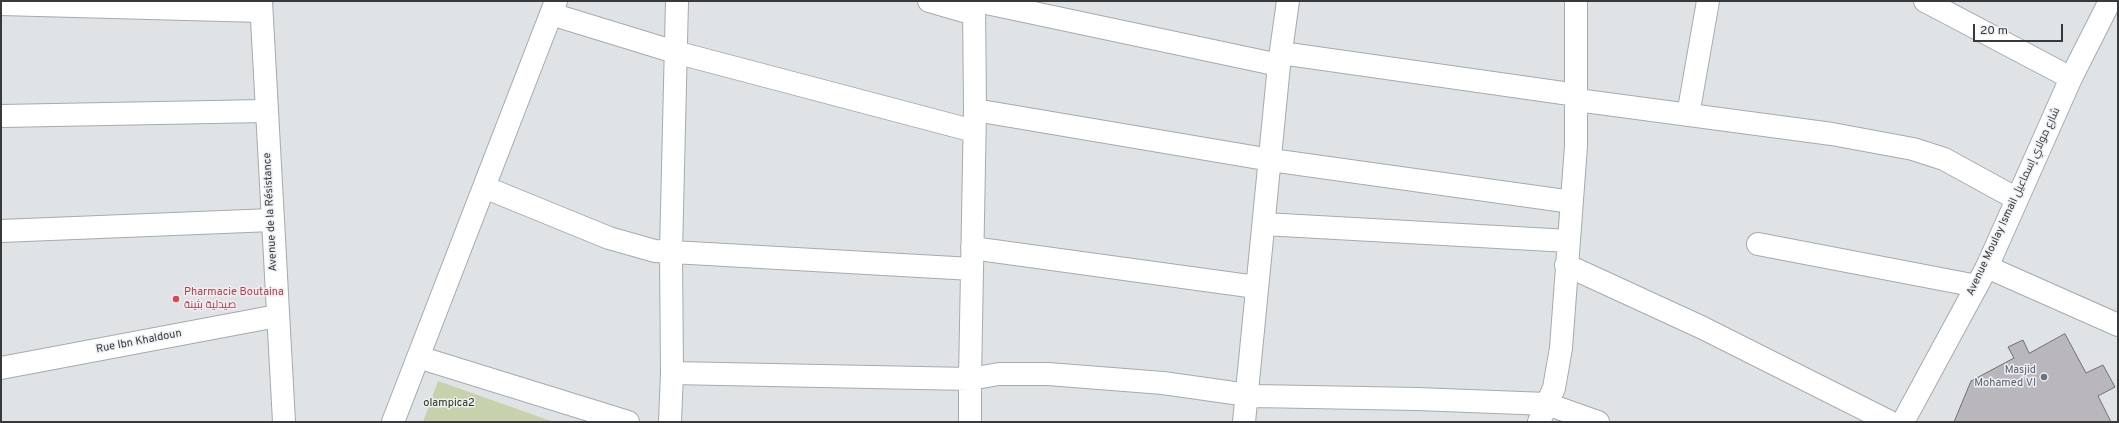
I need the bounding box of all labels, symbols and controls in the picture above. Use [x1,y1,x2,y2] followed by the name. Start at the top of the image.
[1975,16,2065,42] scale bar
[1980,23,2008,39] text: 20 m
[1964,106,2064,298] street label: Avenue Moulay Ismail شارع مولاي إسماعيل
[261,152,281,272] street label: Avenue de la Résistance
[184,286,284,312] place label: Pharmacie Boutaina صيدلية بثينة
[171,294,181,304] marker: Pharmacie Boutaina صيدلية بثينة
[95,327,183,357] street label: Rue Ibn Khaldoun
[1974,364,2036,390] place label: Masjid Mohamed VI
[2039,372,2049,382] marker: Masjid Mohamed VI
[423,397,475,411] park label: olampica2

